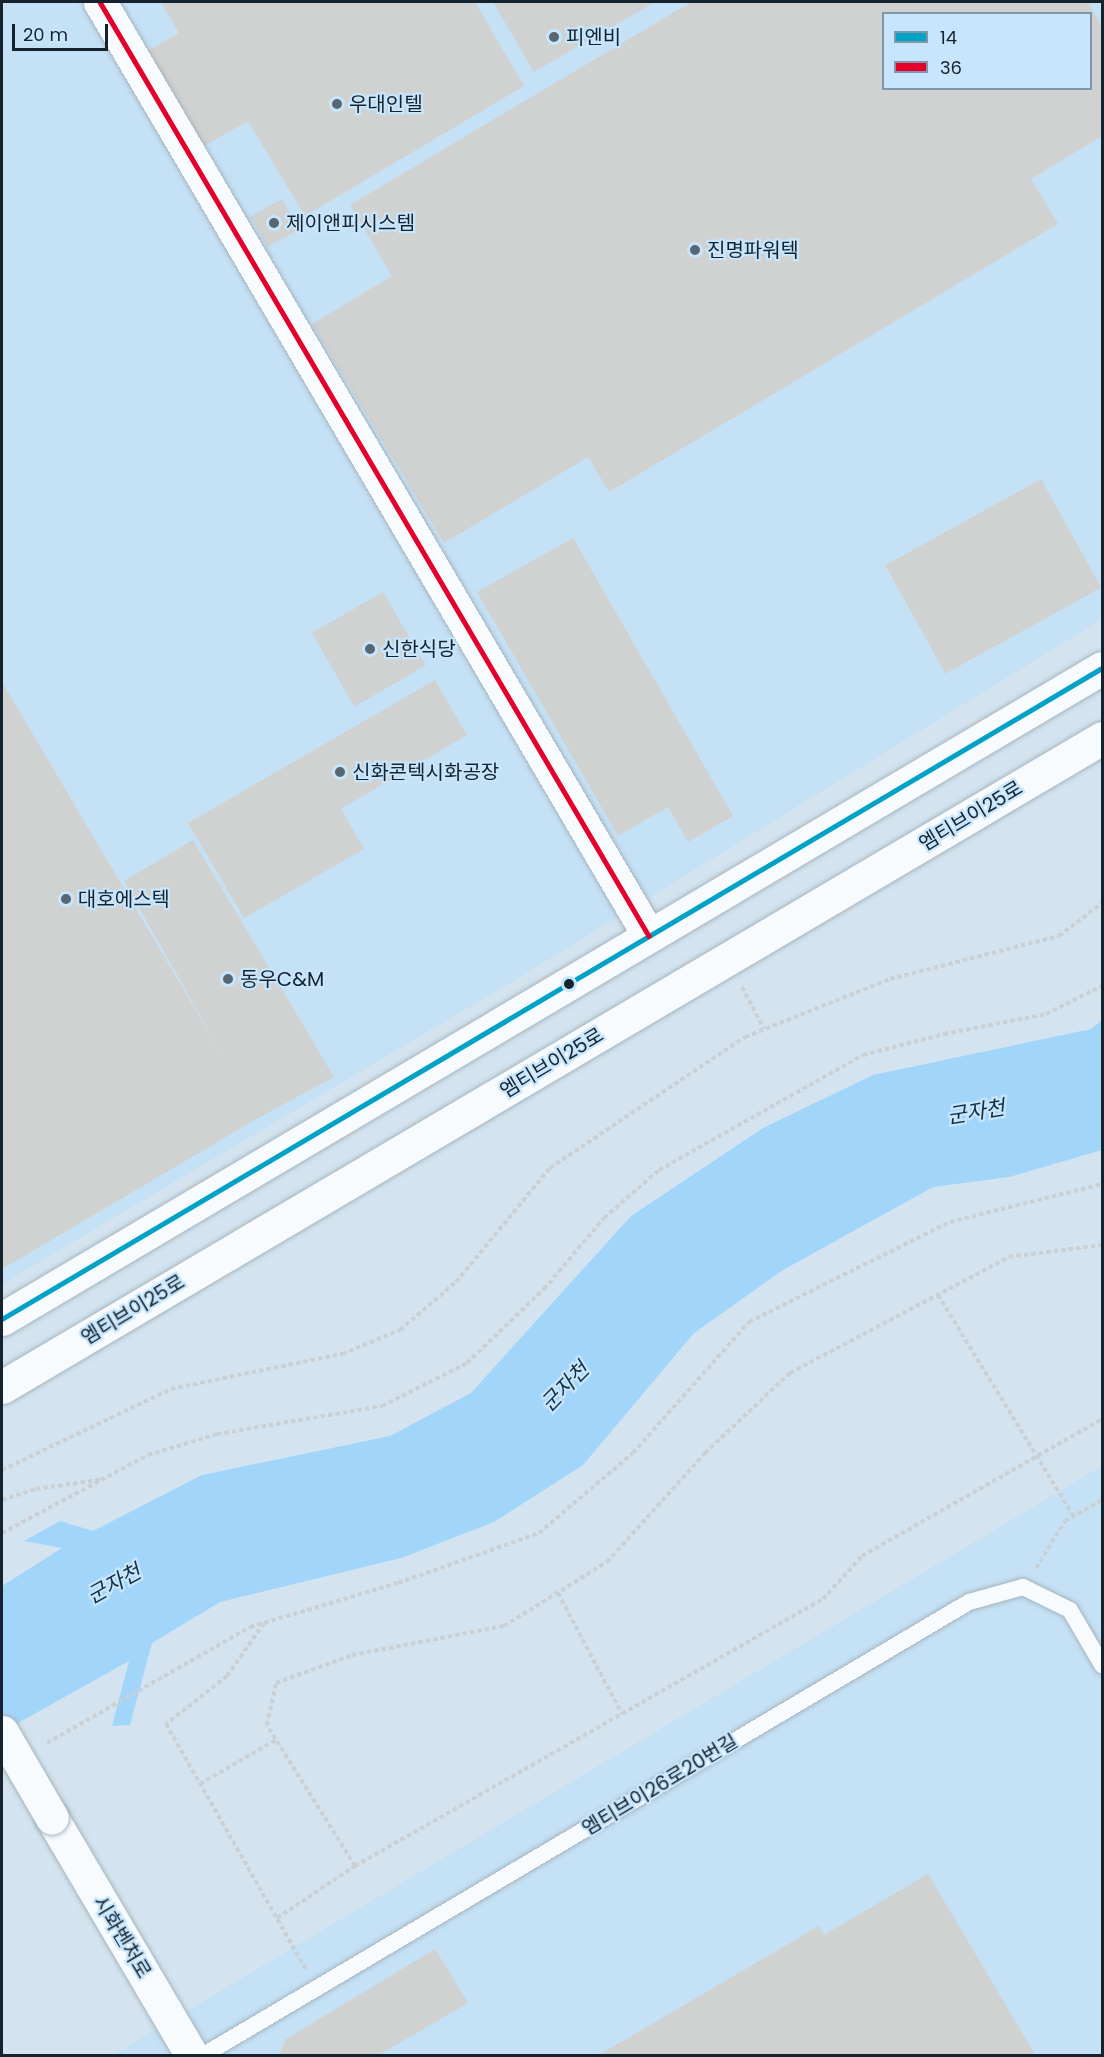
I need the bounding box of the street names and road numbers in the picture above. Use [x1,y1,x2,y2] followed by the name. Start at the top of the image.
[915,776,1027,856] street label: 엠티브이25로
[496,1023,608,1103] street label: 엠티브이25로
[77,1270,189,1350] street label: 엠티브이25로
[578,1729,742,1841] street label: 엠티브이26로20번길
[88,1891,156,1983] street label: 시화벤처로

